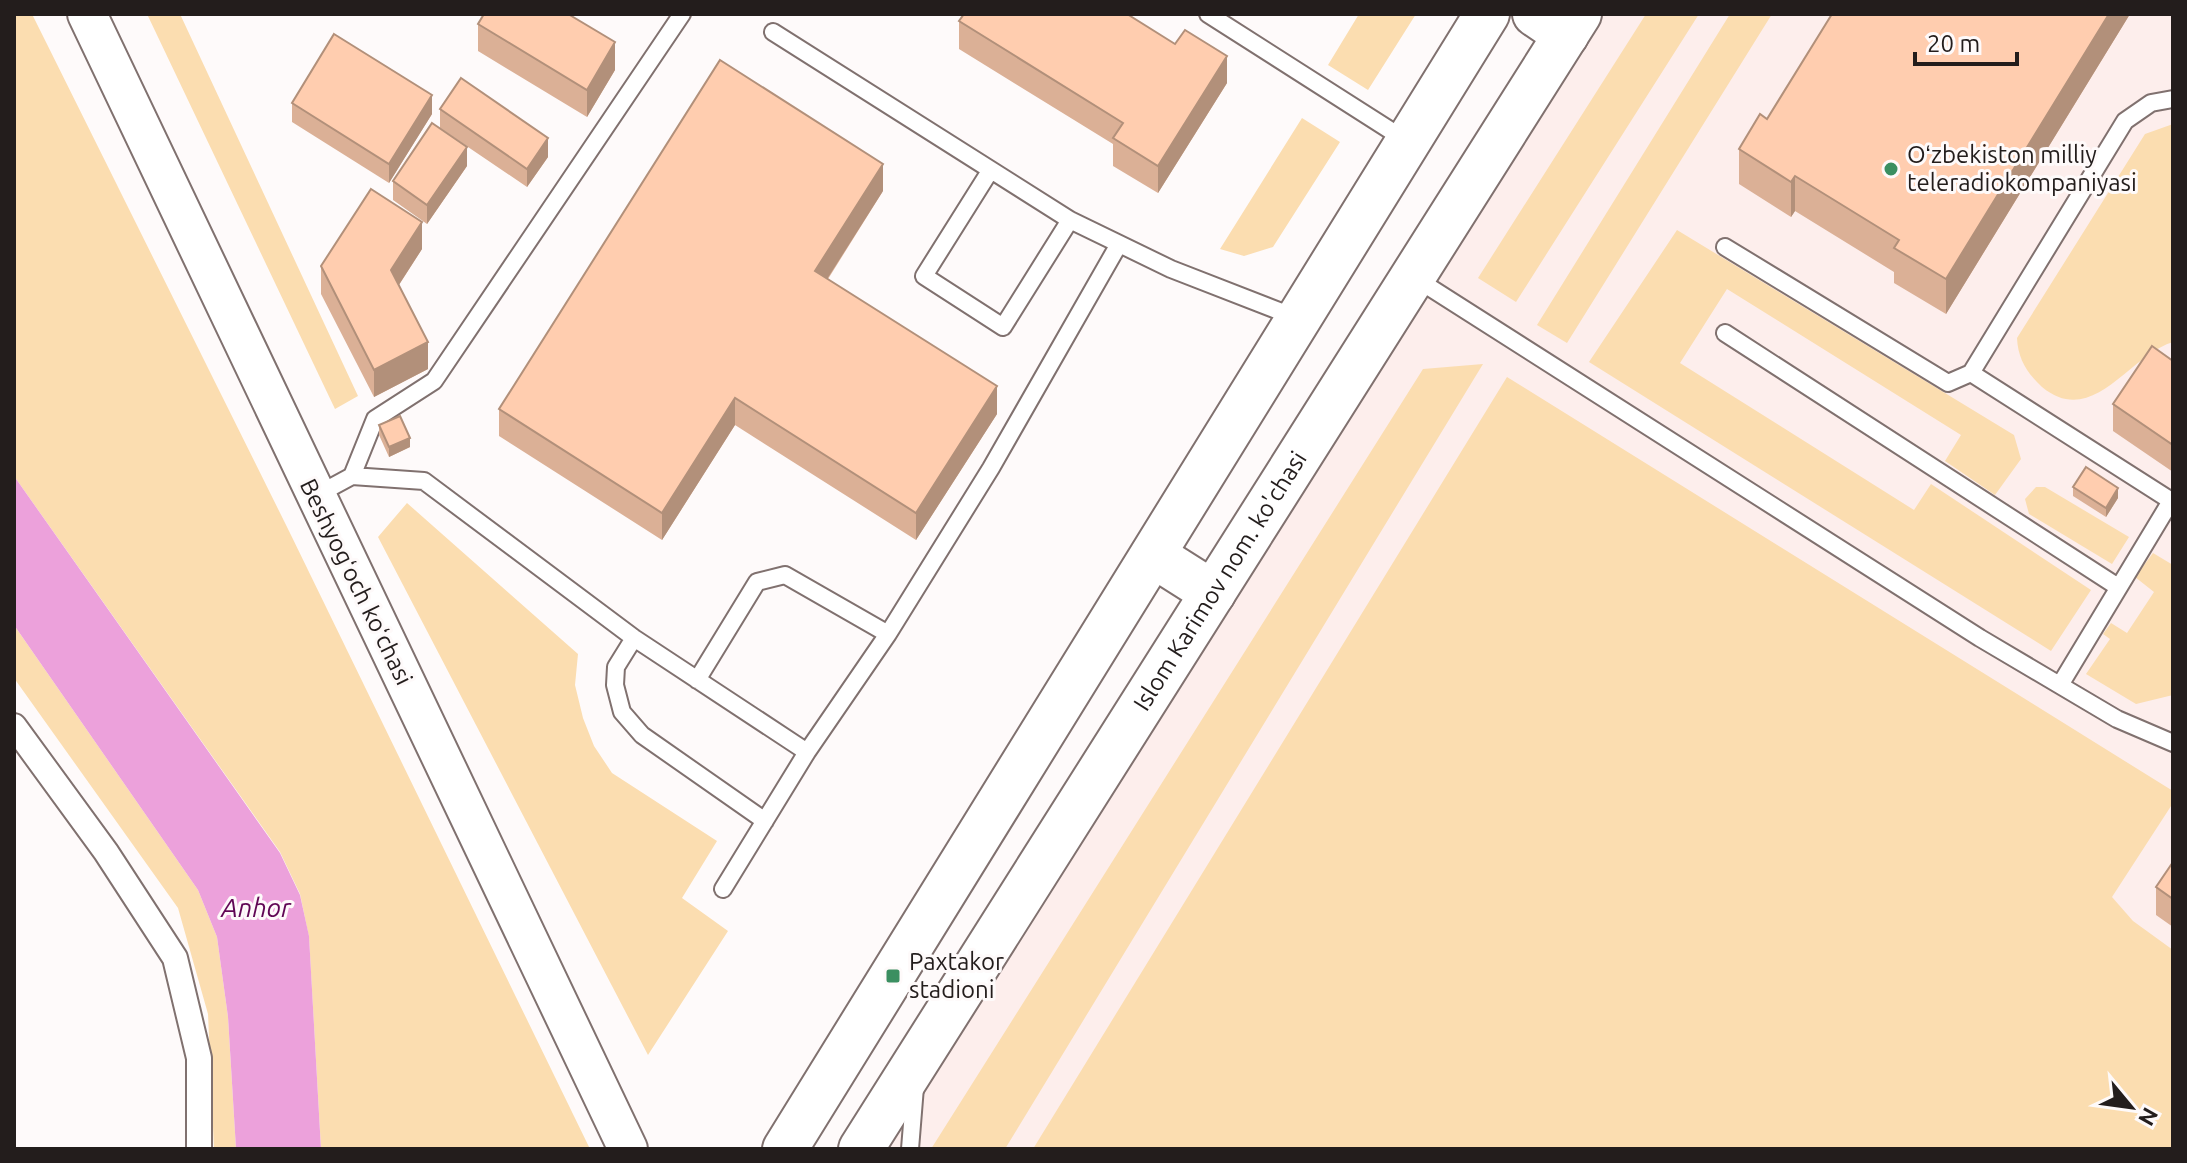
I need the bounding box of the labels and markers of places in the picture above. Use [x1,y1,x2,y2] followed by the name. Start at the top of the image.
[1907,141,2137,196] place label: Oʻzbekiston milliy teleradiokompaniyasi
[1882,160,1900,178] marker: Oʻzbekiston milliy teleradiokompaniyasi
[909,948,1004,1003] place label: Paxtakor stadioni
[884,967,902,985] marker: Paxtakor stadioni

